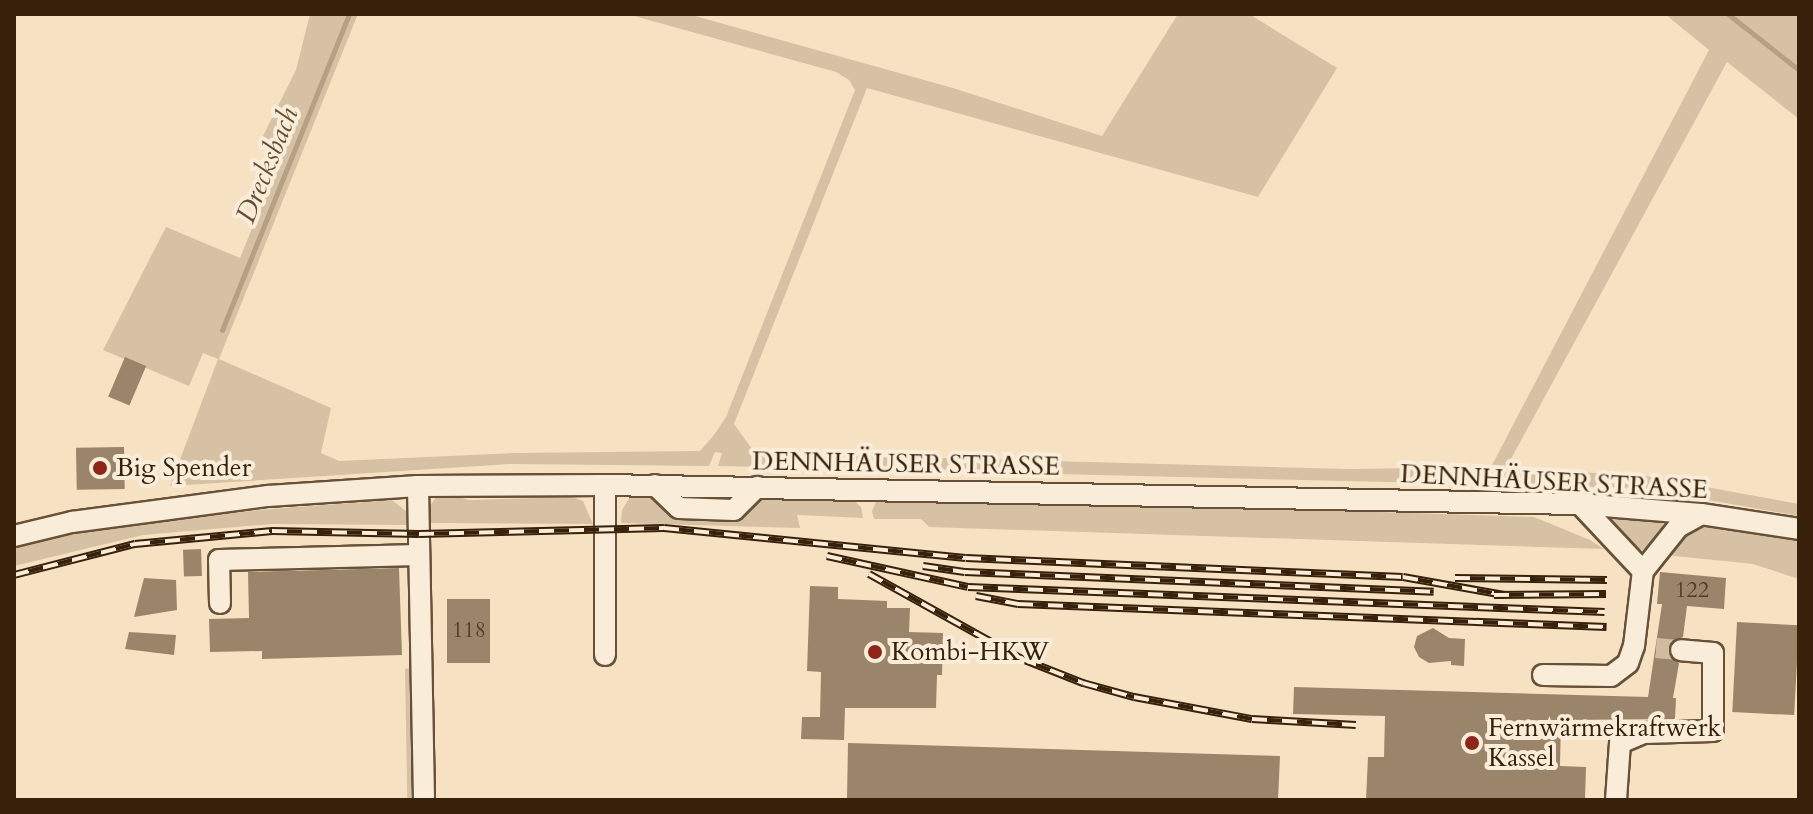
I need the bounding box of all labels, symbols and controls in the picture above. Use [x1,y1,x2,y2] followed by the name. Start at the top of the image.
[229,102,305,228] water label: Drecksbach
[752,446,1060,482] street label: DENNHÄUSER STRASSE
[116,452,251,484] place label: Big Spender
[1400,458,1708,506] street label: DENNHÄUSER STRASSE
[91,459,109,477] marker: Big Spender
[1675,578,1709,604] house number: 122
[452,618,486,644] house number: 118
[891,636,1049,668] place label: Kombi-HKW
[866,643,884,661] marker: Kombi-HKW
[1488,712,1721,774] place label: Fernwärmekraftwerk Kassel
[1463,734,1481,752] marker: Fernwärmekraftwerk Kassel

